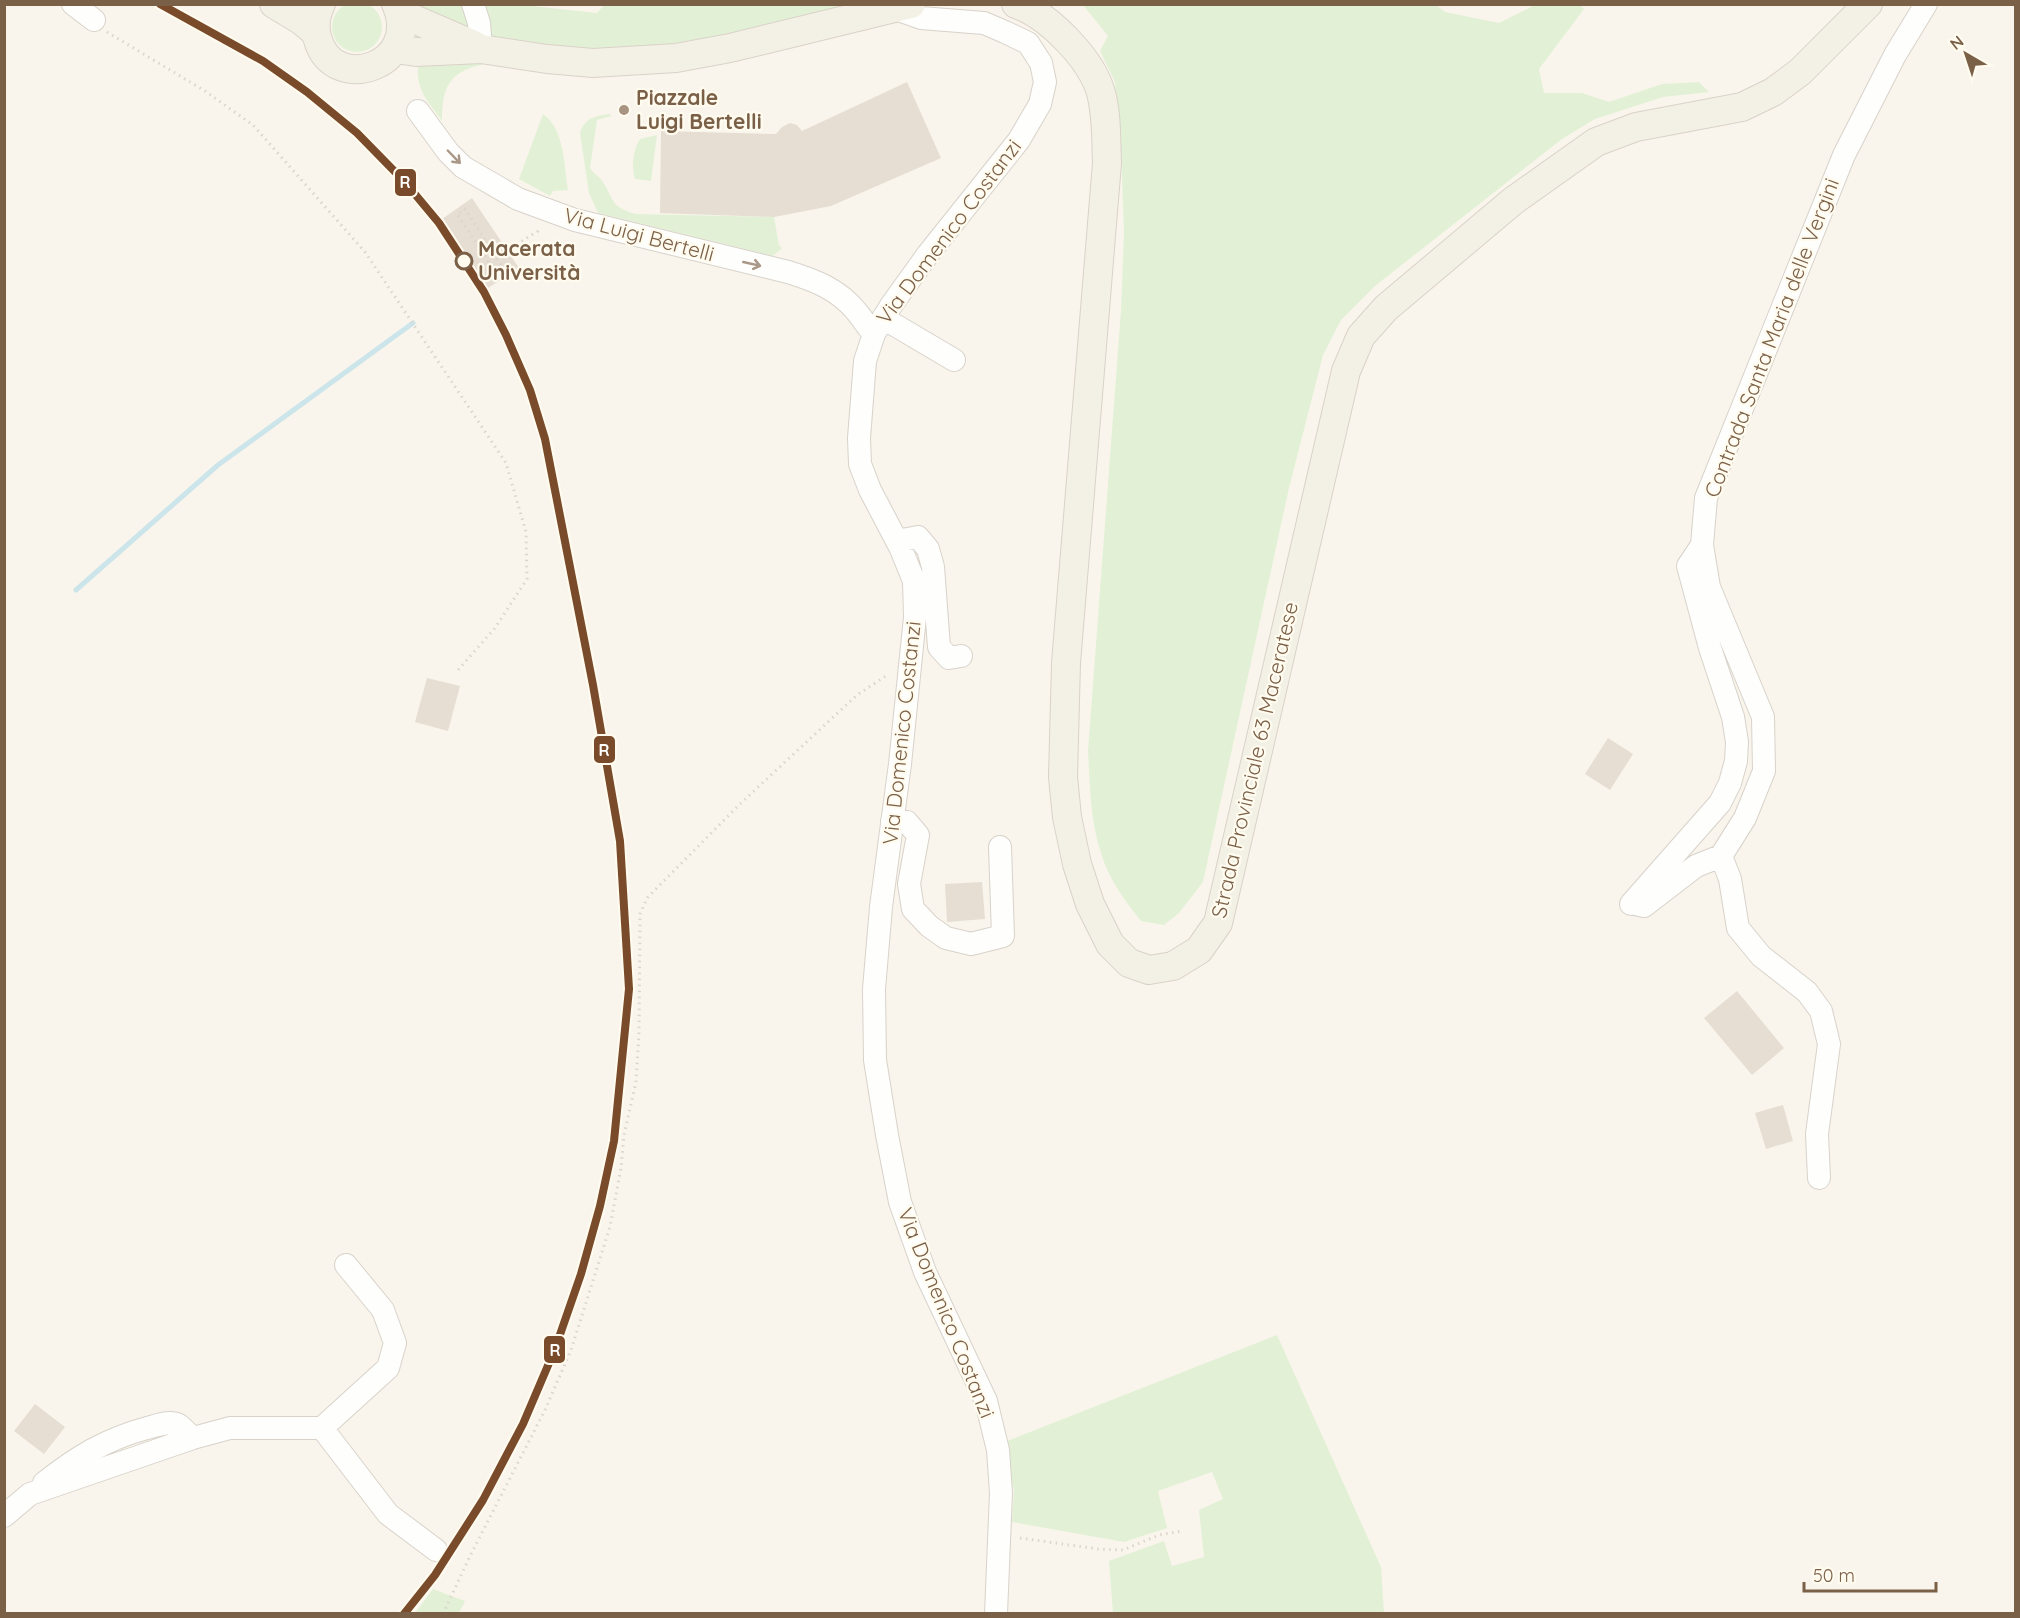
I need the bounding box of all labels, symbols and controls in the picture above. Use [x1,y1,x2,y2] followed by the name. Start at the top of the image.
[1936,24,1996,84] north arrow
[1946,31,1967,54] text: N
[636,84,762,134] place label: Piazzale Luigi Bertelli
[617,103,631,117] marker: Piazzale Luigi Bertelli
[870,134,1026,329] street label: Via Domenico Costanzi
[446,149,461,164] one-way arrow
[394,168,417,197] line badge: R
[400,172,411,192] text: R
[1698,174,1844,501] street label: Contrada Santa Maria delle Vergini
[561,201,717,267] street label: Via Luigi Bertelli
[478,235,580,285] place label: Macerata Università
[455,252,473,270] marker: Macerata Università
[743,258,762,270] one-way arrow
[1205,599,1303,920] street label: Strada Provinciale 63 Maceratese
[876,620,926,846] street label: Via Domenico Costanzi
[593,735,616,764] line badge: R
[599,740,610,760] text: R
[893,1204,1001,1422] street label: Via Domenico Costanzi
[543,1335,566,1364] line badge: R
[550,1340,561,1360] text: R
[1804,1555,1936,1593] scale bar
[1813,1564,1855,1587] text: 50 m

